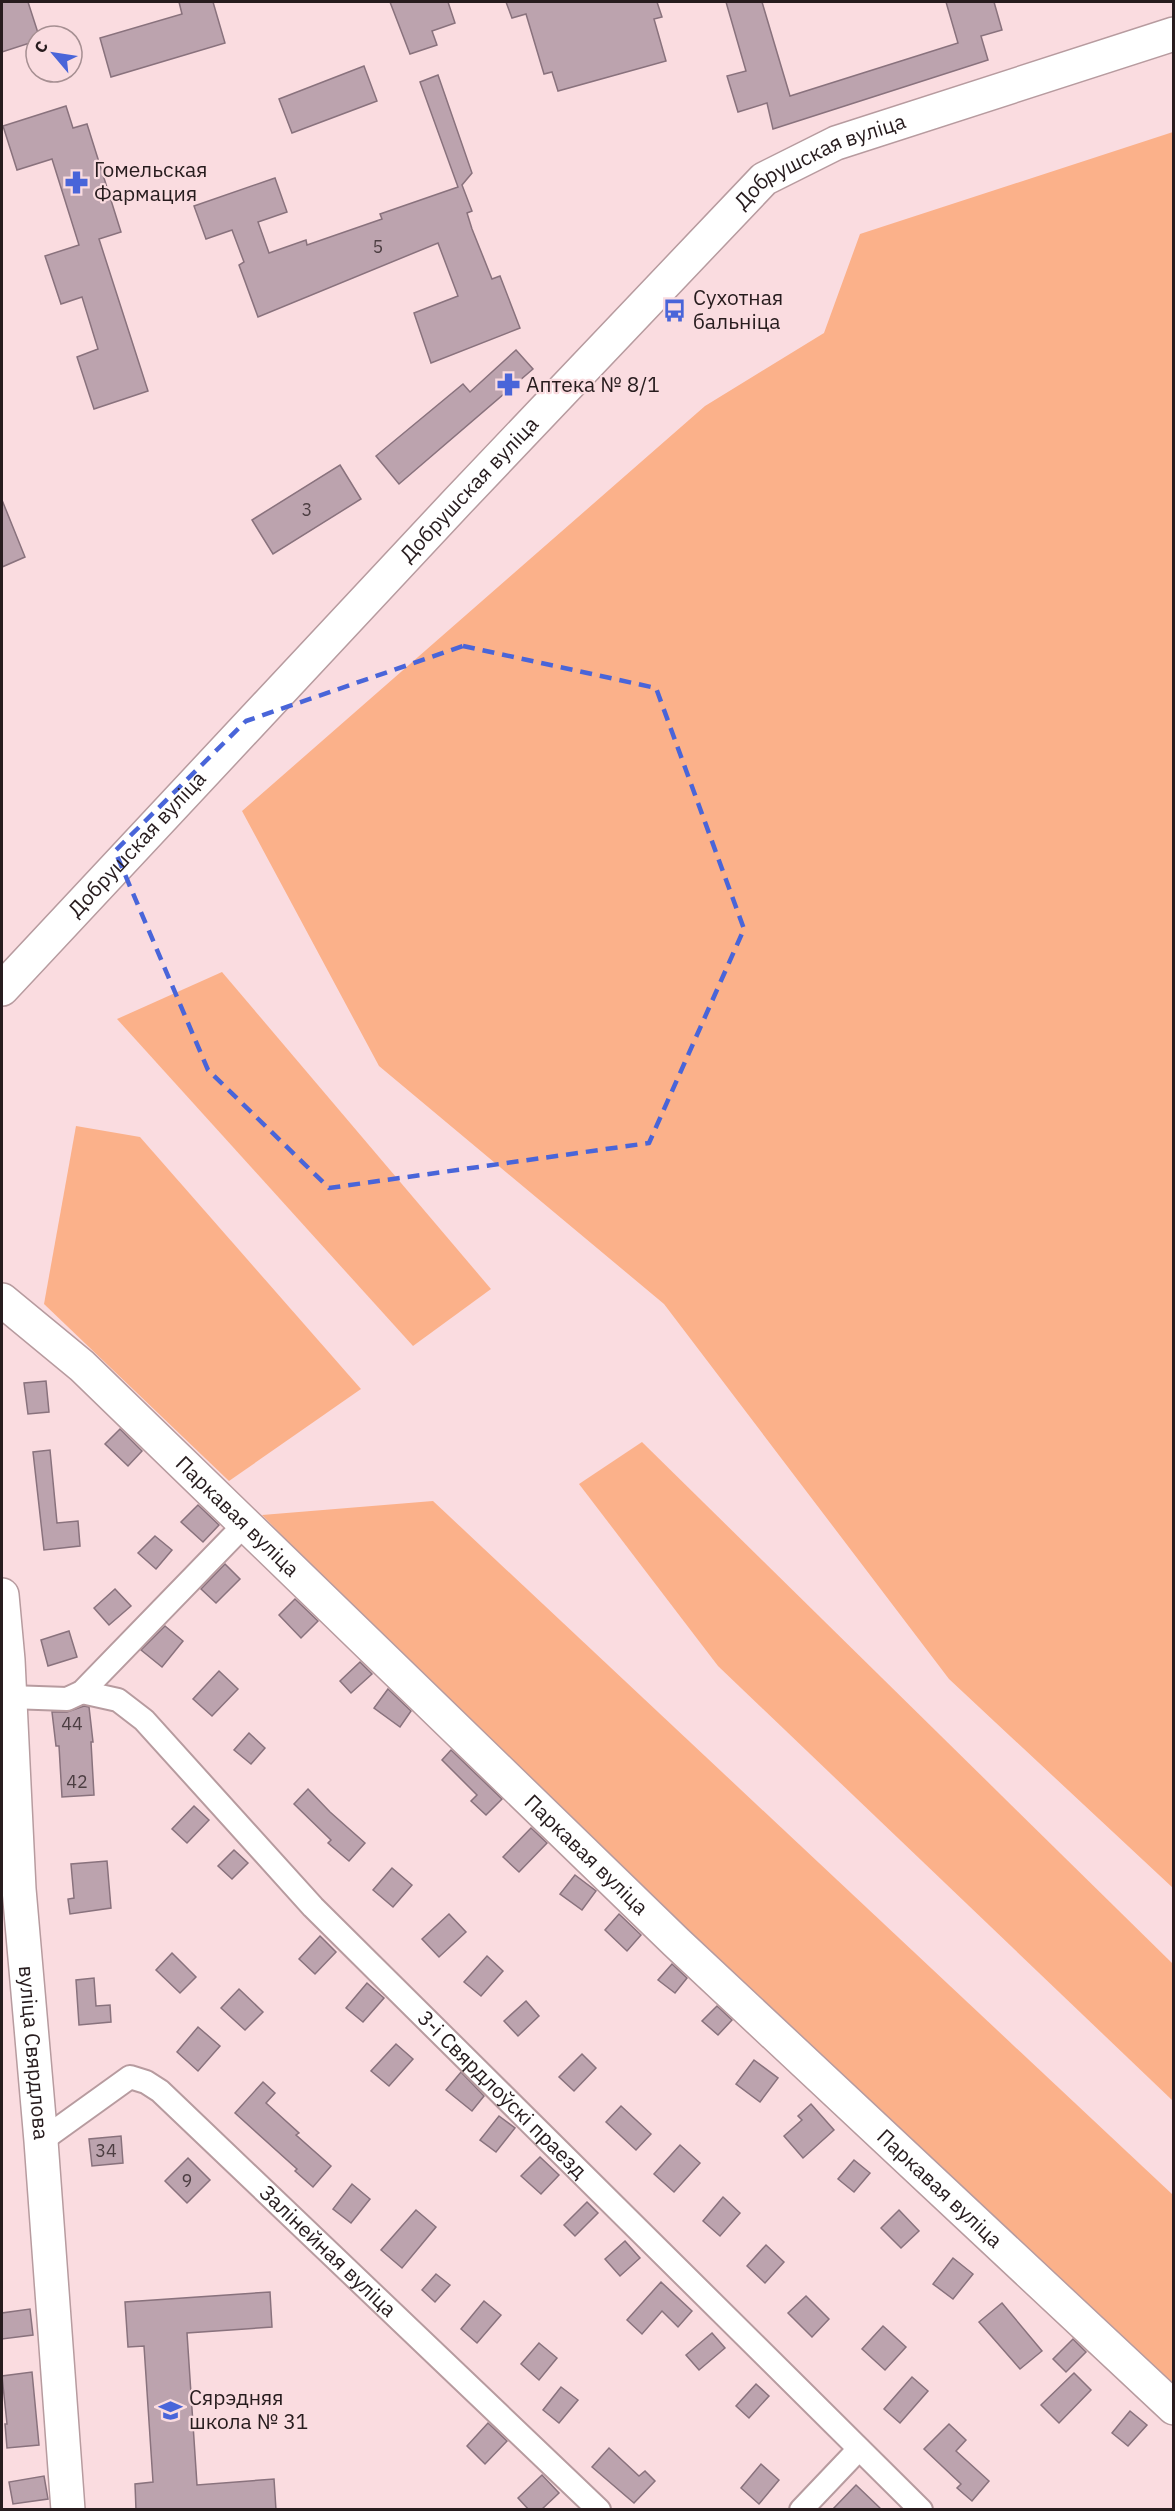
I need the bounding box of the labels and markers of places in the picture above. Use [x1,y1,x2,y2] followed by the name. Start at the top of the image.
[94,155,207,207] place label: Гомельская Фармация
[63,169,89,195] pharmacy icon: Гомельская Фармация
[693,283,783,335] place label: Сухотная бальніца
[662,297,688,323] bus stop icon: Сухотная бальніца
[526,370,660,398] place label: Аптека № 8/1
[495,372,521,398] pharmacy icon: Аптека № 8/1
[189,2383,308,2435] place label: Сярэдняя школа № 31
[158,2397,184,2423] school or university icon: Сярэдняя школа № 31

